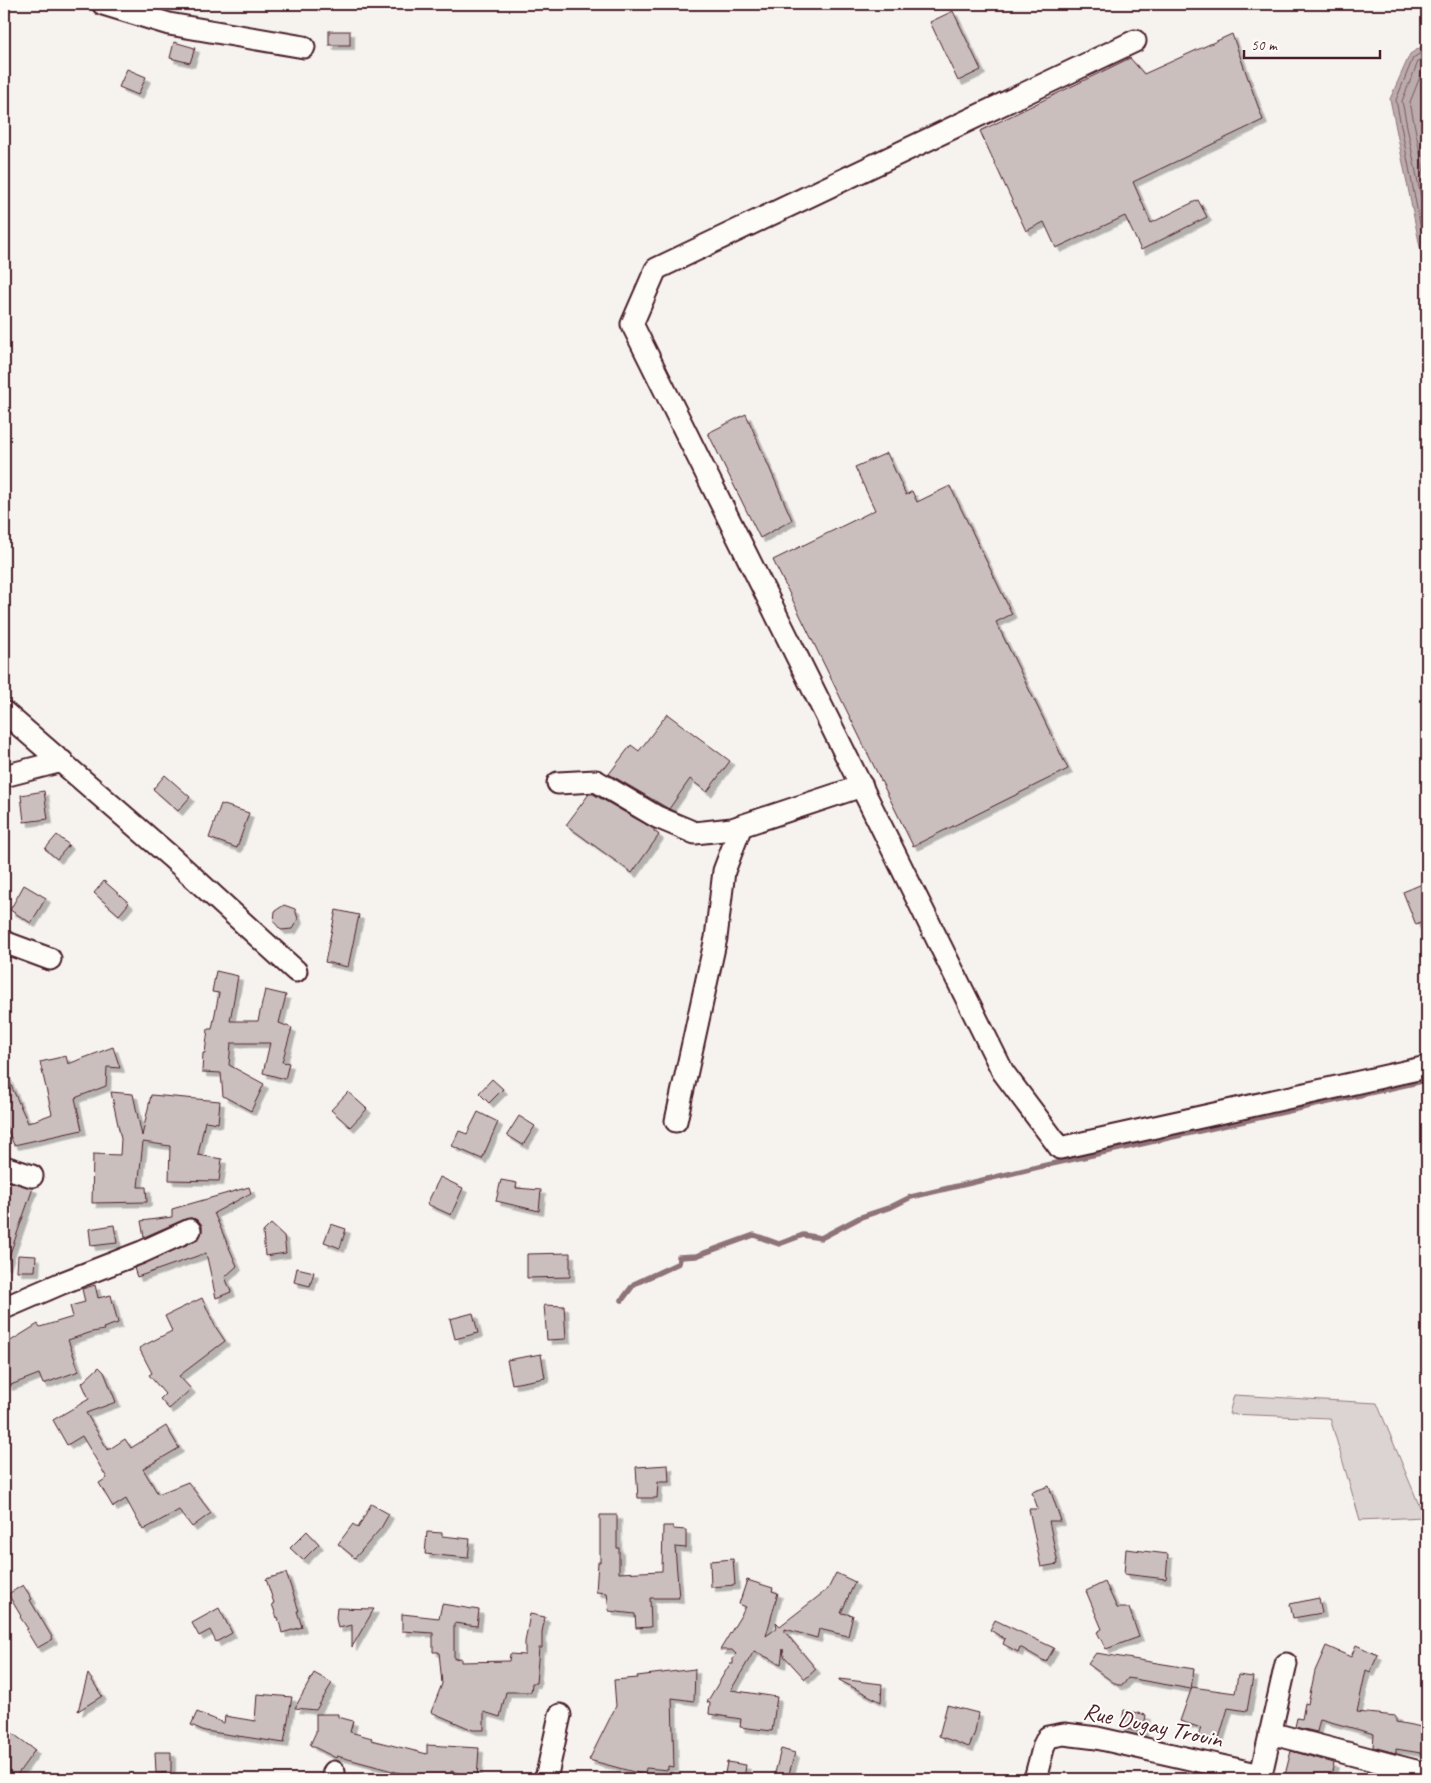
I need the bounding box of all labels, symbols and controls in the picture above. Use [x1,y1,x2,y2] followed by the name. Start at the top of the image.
[1244,28,1380,60] scale bar
[1251,36,1278,55] text: 50 m
[1081,1696,1226,1755] street label: Rue Dugay Trouin

